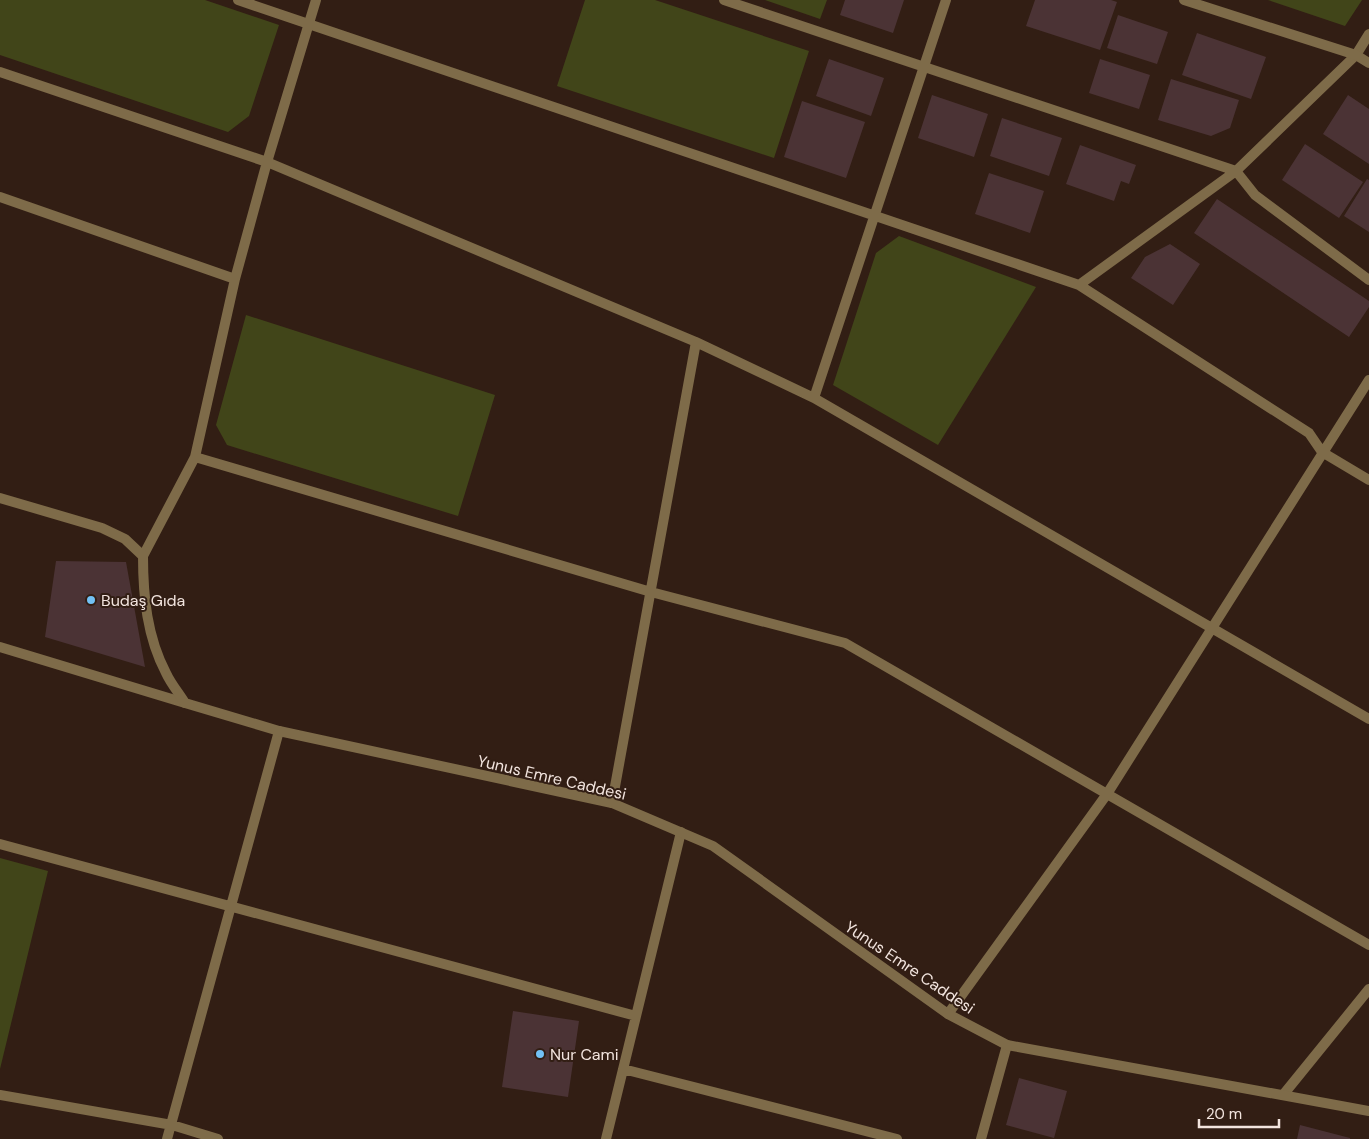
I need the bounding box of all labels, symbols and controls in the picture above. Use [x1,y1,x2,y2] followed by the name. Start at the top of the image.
[101,590,185,611] place label: Budaş Gıda
[85,594,97,606] marker: Budaş Gıda
[475,750,628,805] street label: Yunus Emre Caddesi
[841,916,979,1019] street label: Yunus Emre Caddesi
[550,1044,619,1065] place label: Nur Cami
[534,1048,546,1060] marker: Nur Cami
[1199,1096,1279,1128] scale bar
[1206,1104,1242,1124] text: 20 m

